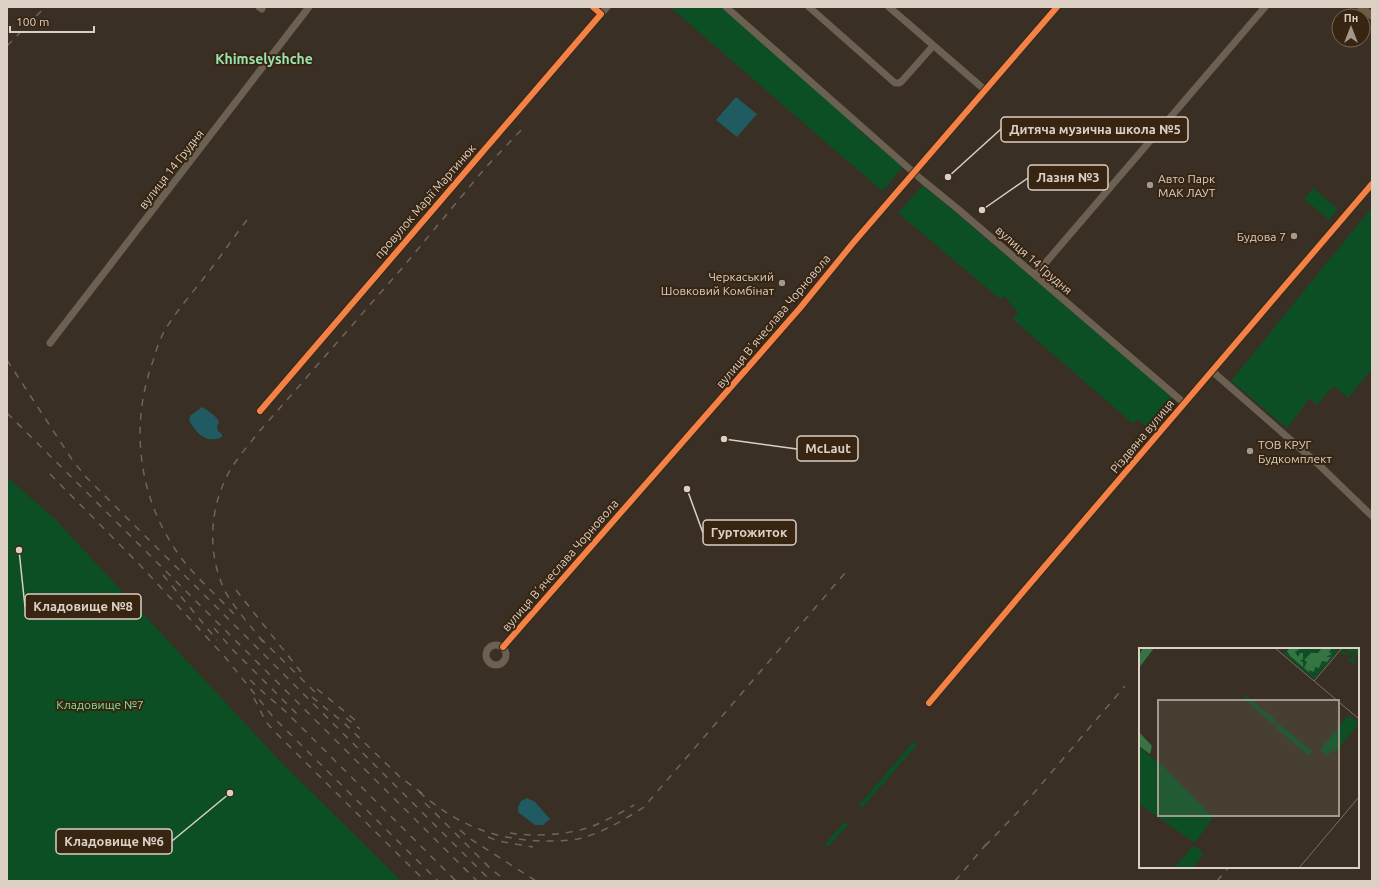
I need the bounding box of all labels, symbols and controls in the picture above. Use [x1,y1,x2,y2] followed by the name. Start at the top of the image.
[10,8,94,34] scale bar
[1331,8,1371,48] north arrow
[1344,12,1358,24] text: Пн
[16,15,49,28] text: 100 m
[215,51,313,67] district label: Khimselyshche
[1001,117,1188,142] callout: Дитяча музична школа №5
[1009,122,1181,136] text: Дитяча музична школа №5
[136,127,206,211] street label: вулиця 14 Грудня
[372,141,478,261] street label: провулок Марії Мартинюк
[1028,165,1108,190] callout: Лазня №3
[1036,170,1100,184] text: Лазня №3
[1158,172,1216,199] place label: Авто Парк МАК ЛАУТ
[1145,180,1155,190] marker: Авто Парк МАК ЛАУТ
[993,223,1075,297] street label: вулиця 14 Грудня
[1237,230,1286,243] place label: Будова 7
[1289,231,1299,241] marker: Будова 7
[713,252,833,390] street label: вулиця Вʼячеслава Чорновола
[661,270,775,297] place label: Черкаський Шовковий Комбінат
[777,278,787,288] marker: Черкаський Шовковий Комбінат
[1108,397,1176,475] street label: Різдвяна вулиця
[797,436,858,461] callout: McLaut
[1258,438,1332,465] place label: ТОВ КРУГ Будкомплект
[805,441,851,455] text: McLaut
[1245,446,1255,456] marker: ТОВ КРУГ Будкомплект
[499,497,621,633] street label: вулиця Вʼячеслава Чорновола
[703,520,796,545] callout: Гуртожиток
[711,525,788,539] text: Гуртожиток
[25,594,141,619] callout: Кладовище №8
[33,599,133,613] text: Кладовище №8
[1139,648,1359,868] inset map
[56,698,144,711] park label: Кладовище №7
[56,829,172,854] callout: Кладовище №6
[64,834,164,848] text: Кладовище №6

